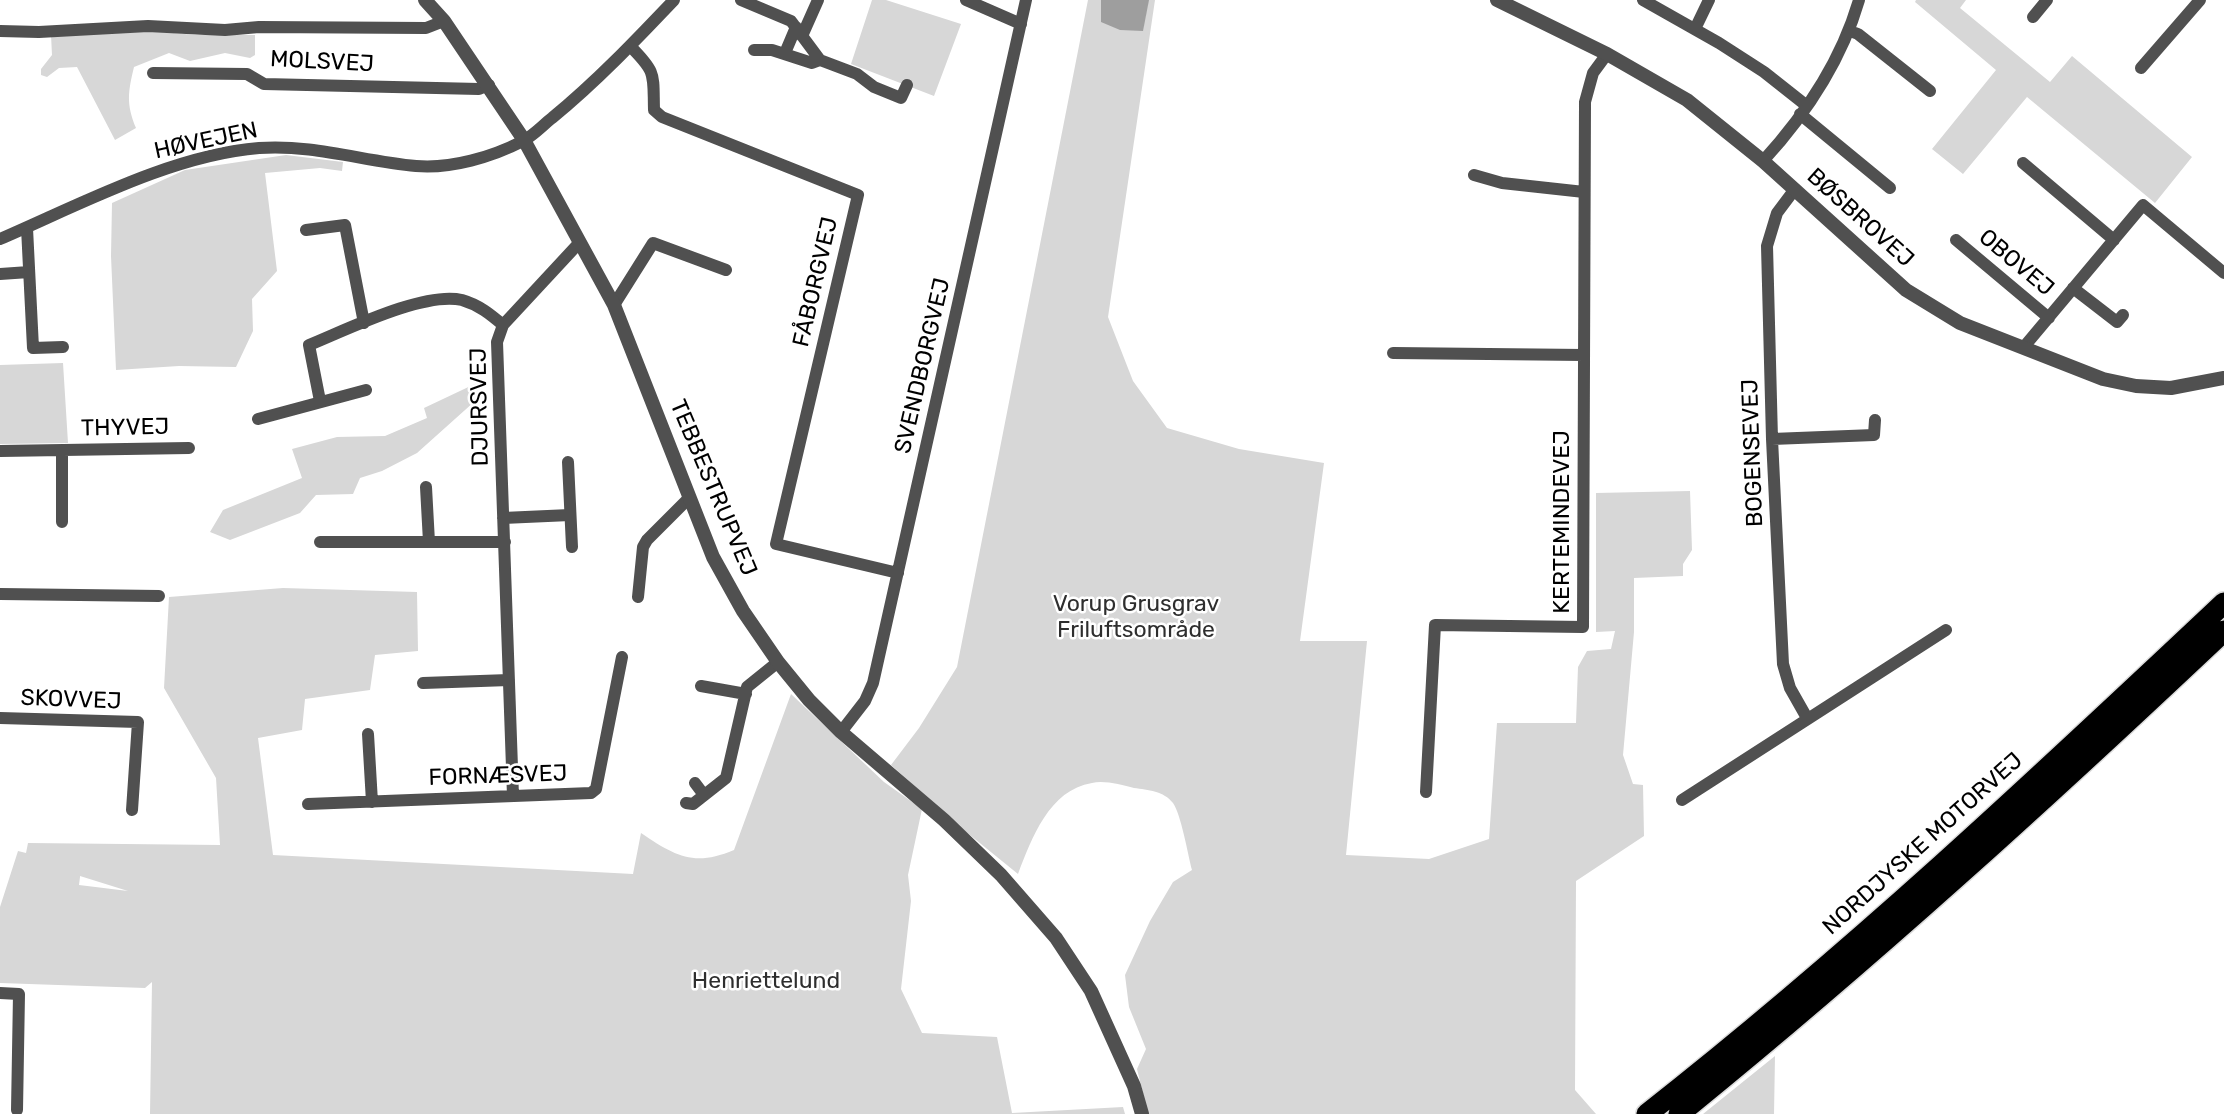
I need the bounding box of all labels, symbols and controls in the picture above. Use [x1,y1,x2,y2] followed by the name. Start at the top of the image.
[269,45,375,79] street label: MOLSVEJ
[152,117,260,165] street label: HØVEJEN
[1801,163,1919,273] street label: BØSBROVEJ
[788,214,844,350] street label: FÅBORGVEJ
[1973,224,2059,302] street label: OBOVEJ
[889,276,957,456] street label: SVENDBORGVEJ
[465,347,495,467] street label: DJURSVEJ
[1737,378,1769,528] street label: BOGENSEVEJ
[663,396,763,580] street label: TEBBESTRUPVEJ
[81,413,169,443] street label: THYVEJ
[1548,430,1576,614] street label: KERTEMINDEVEJ
[1053,590,1219,644] park label: Vorup Grusgrav Friluftsområde
[20,684,122,716] street label: SKOVVEJ
[1817,747,2029,941] street label: NORDJYSKE MOTORVEJ
[428,760,568,792] street label: FORNÆSVEJ
[692,967,840,995] park label: Henriettelund

